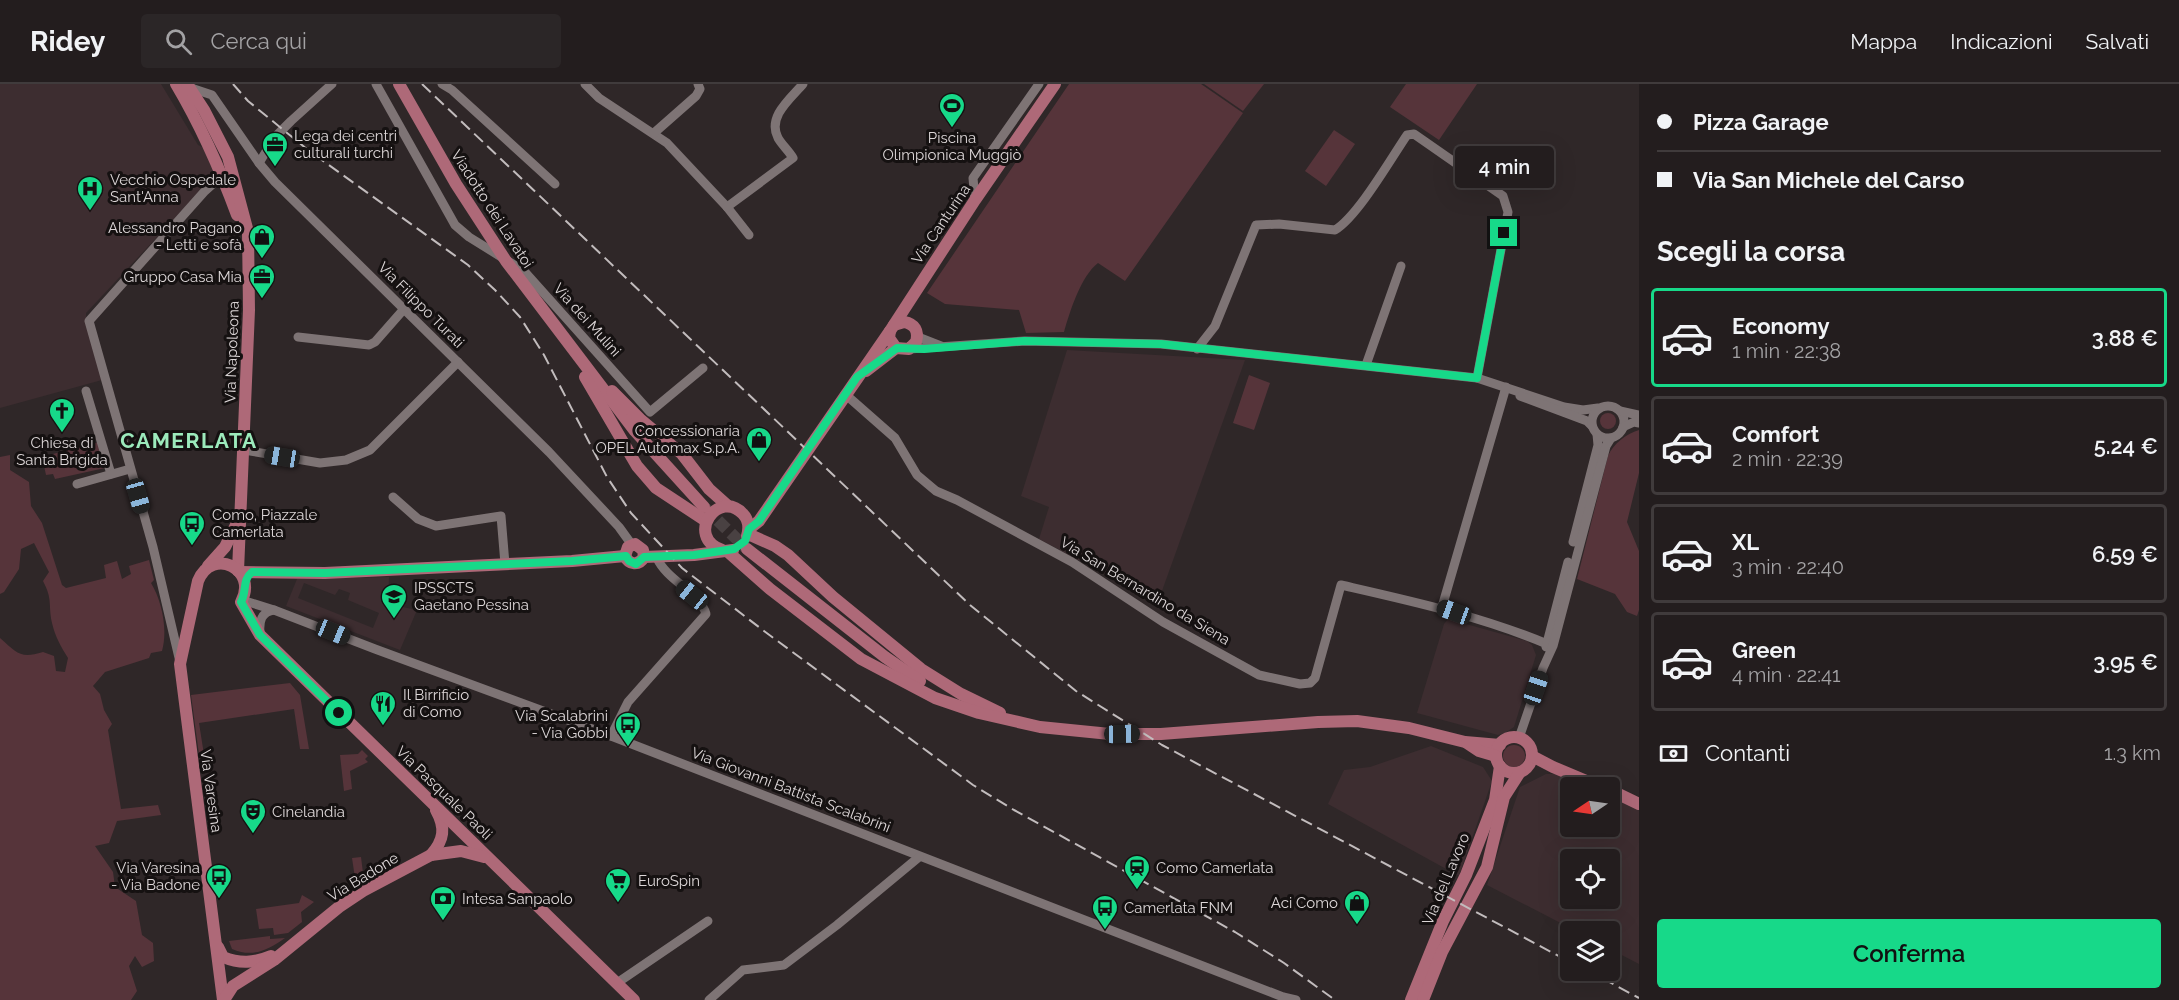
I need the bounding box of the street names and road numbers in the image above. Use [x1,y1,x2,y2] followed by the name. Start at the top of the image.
[447,146,537,272] street label: Viadotto dei Lavatoi
[908,181,974,267] street label: Via Canturina
[374,258,468,352] street label: Via Filippo Turati
[549,280,625,360] street label: Via dei Mulini
[221,301,243,403] street label: Via Napoleona
[1057,533,1233,649] street label: Via San Bernardino da Siena
[392,742,496,844] street label: Via Pasquale Paoli
[689,744,893,836] street label: Via Giovanni Battista Scalabrini
[196,748,226,834] street label: Via Varesina
[1419,830,1474,928] street label: Via del Lavoro
[324,849,402,905] street label: Via Badone

